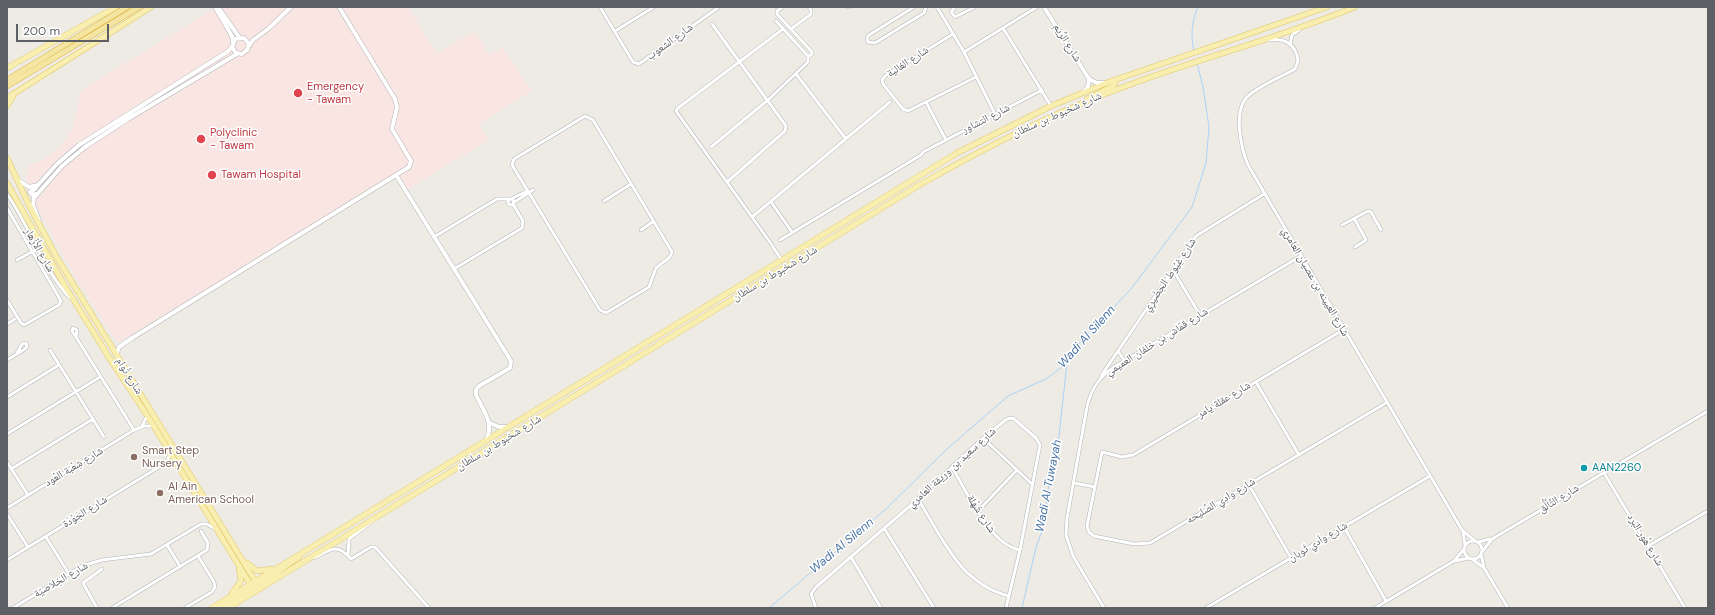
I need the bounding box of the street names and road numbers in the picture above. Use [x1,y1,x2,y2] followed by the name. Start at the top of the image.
[644,21,696,63] street label: شارع الشعوب
[1050,21,1084,65] street label: شارع الرِّيم
[885,44,931,80] street label: شارع الغالية
[1010,89,1104,141] street label: شارع شخبوط بن سلطان
[960,101,1012,137] street label: شارع التشاور
[21,225,57,275] street label: شارع الأَزْهار
[1278,225,1352,339] street label: شارع العيينه بن عصيان العامري
[1141,236,1199,314] street label: شارع غِيُوط الحِضَيرِي
[730,243,820,305] street label: شارع شخبوط بن سلطان
[1103,305,1211,379] street label: شارع قمّاش بن خلفان العميمي
[113,355,145,397] street label: شارع تُوام
[1195,379,1253,421] street label: شارع عقلة يامر
[454,412,544,474] street label: شارع شخبوط بن سلطان
[905,425,999,511] street label: شارع سعيد بن وريقة العامري
[42,444,106,490] street label: شارع شِعْبَة العُود
[1184,475,1258,527] street label: شارع وادِي الصِّليحه
[1536,482,1582,516] street label: شارع التَّألُّق
[964,492,998,536] street label: شارع شَهْلة
[60,493,110,531] street label: شارع الجَوْدَة
[1624,511,1666,569] street label: شارع هُور البَرد
[1286,519,1350,565] street label: شارع واَدي ثَوبان
[32,559,90,601] street label: شارع الخِلاصيّة

